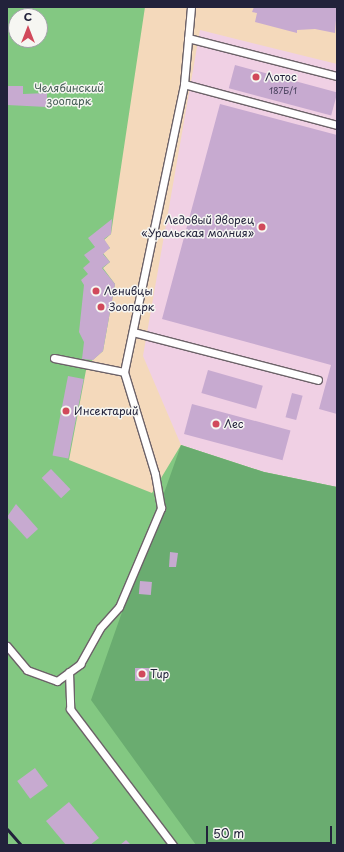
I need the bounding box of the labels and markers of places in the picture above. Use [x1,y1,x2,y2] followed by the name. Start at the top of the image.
[265,70,297,84] place label: Лотос
[250,71,262,83] marker: Лотос
[141,214,254,240] place label: Ледовый дворец «Уральская молния»
[257,222,267,232] marker: Ледовый дворец «Уральская молния»
[104,284,153,298] place label: Ленивцы
[91,286,101,296] marker: Ленивцы
[109,300,154,314] place label: Зоопарк
[96,302,106,312] marker: Зоопарк
[74,404,138,418] place label: Инсектарий
[61,406,71,416] marker: Инсектарий
[224,417,243,431] place label: Лес
[211,419,221,429] marker: Лес
[150,667,169,681] place label: Тир
[137,669,147,679] marker: Тир

